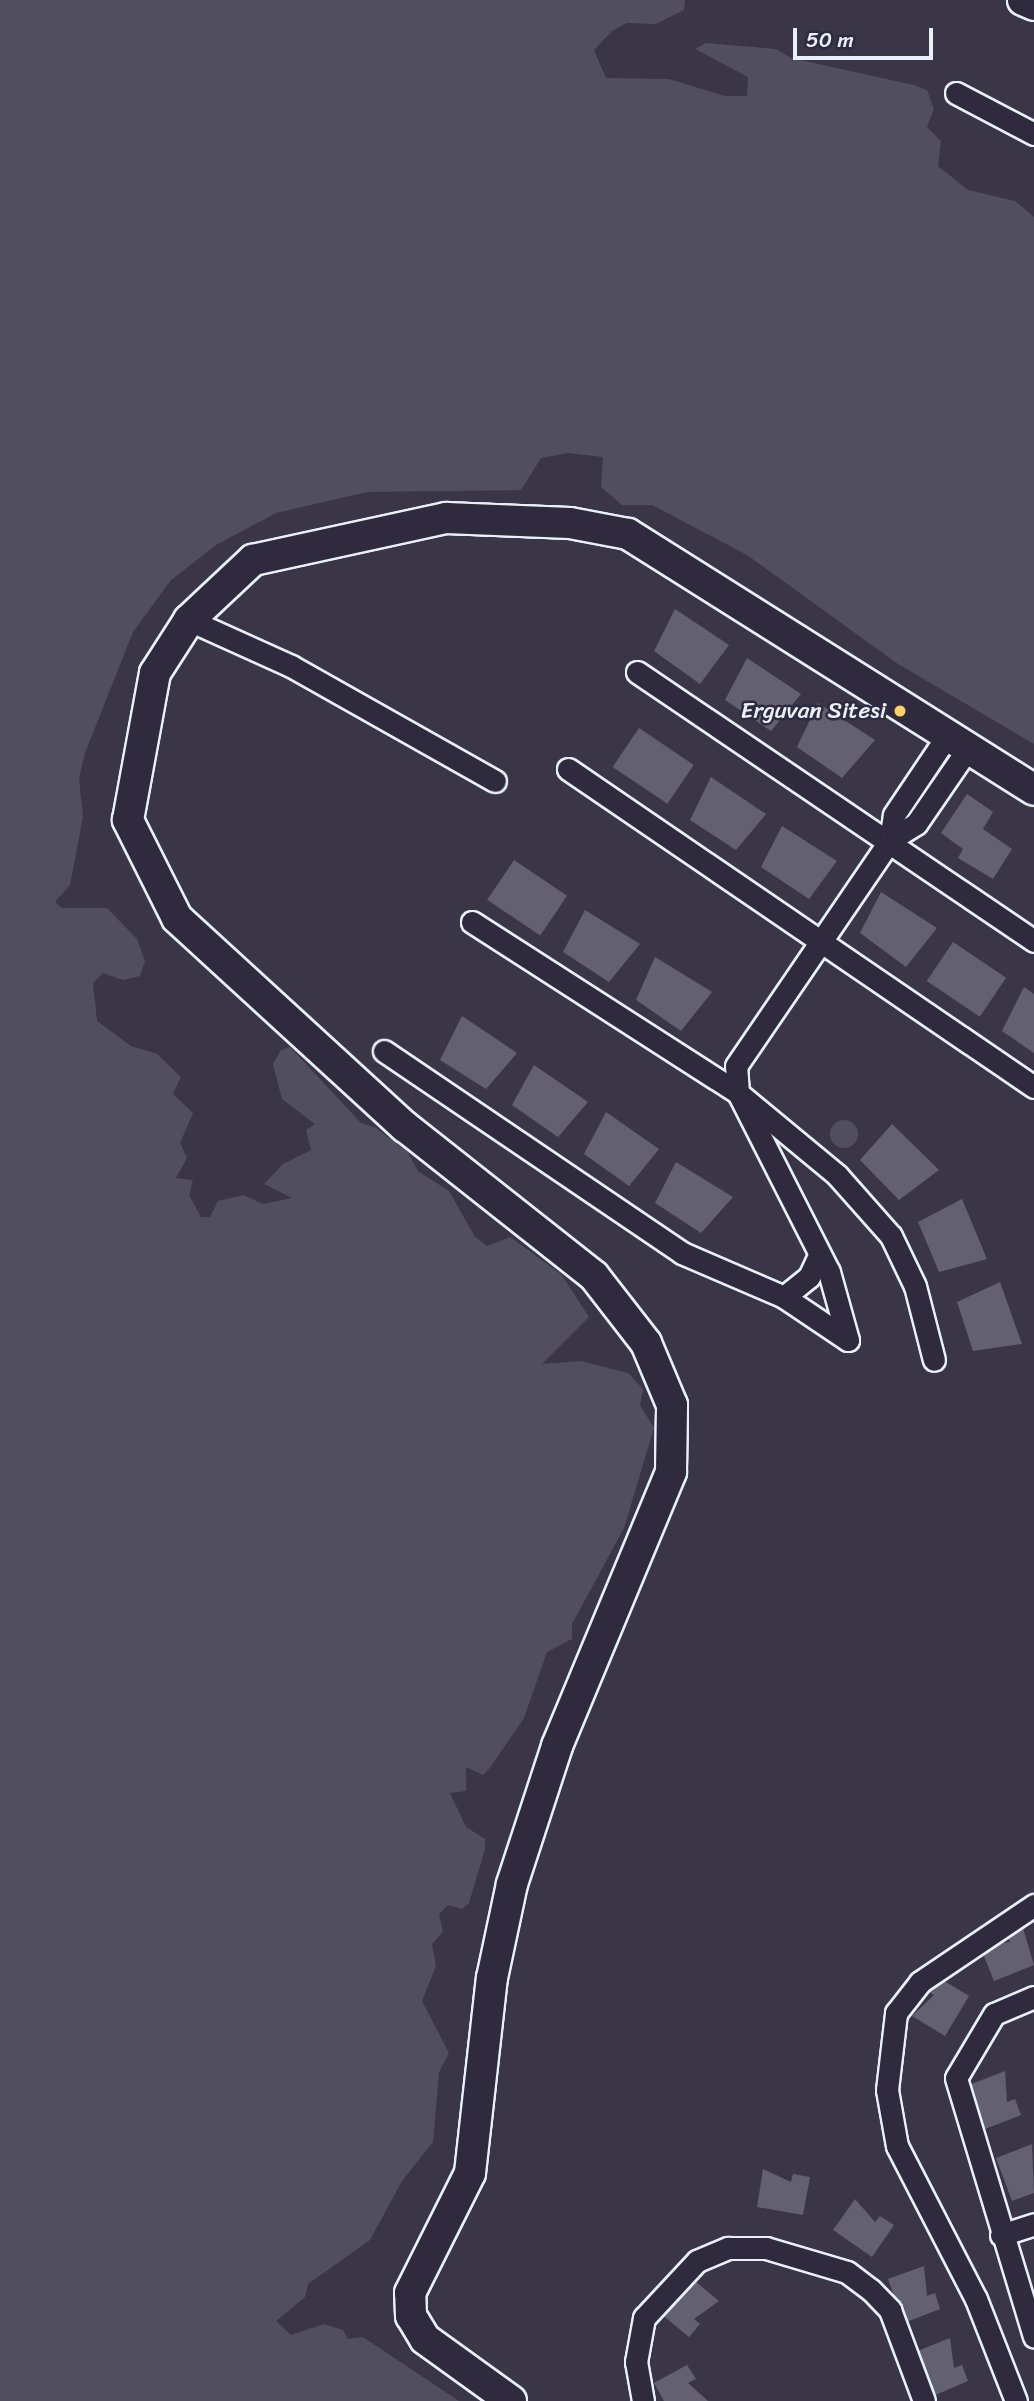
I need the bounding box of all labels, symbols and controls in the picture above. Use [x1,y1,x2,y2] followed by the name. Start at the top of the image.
[796,14,936,58] scale bar
[806,21,854,59] text: 50 m
[740,697,886,725] place label: Erguvan Sitesi
[892,703,908,719] marker: Erguvan Sitesi

